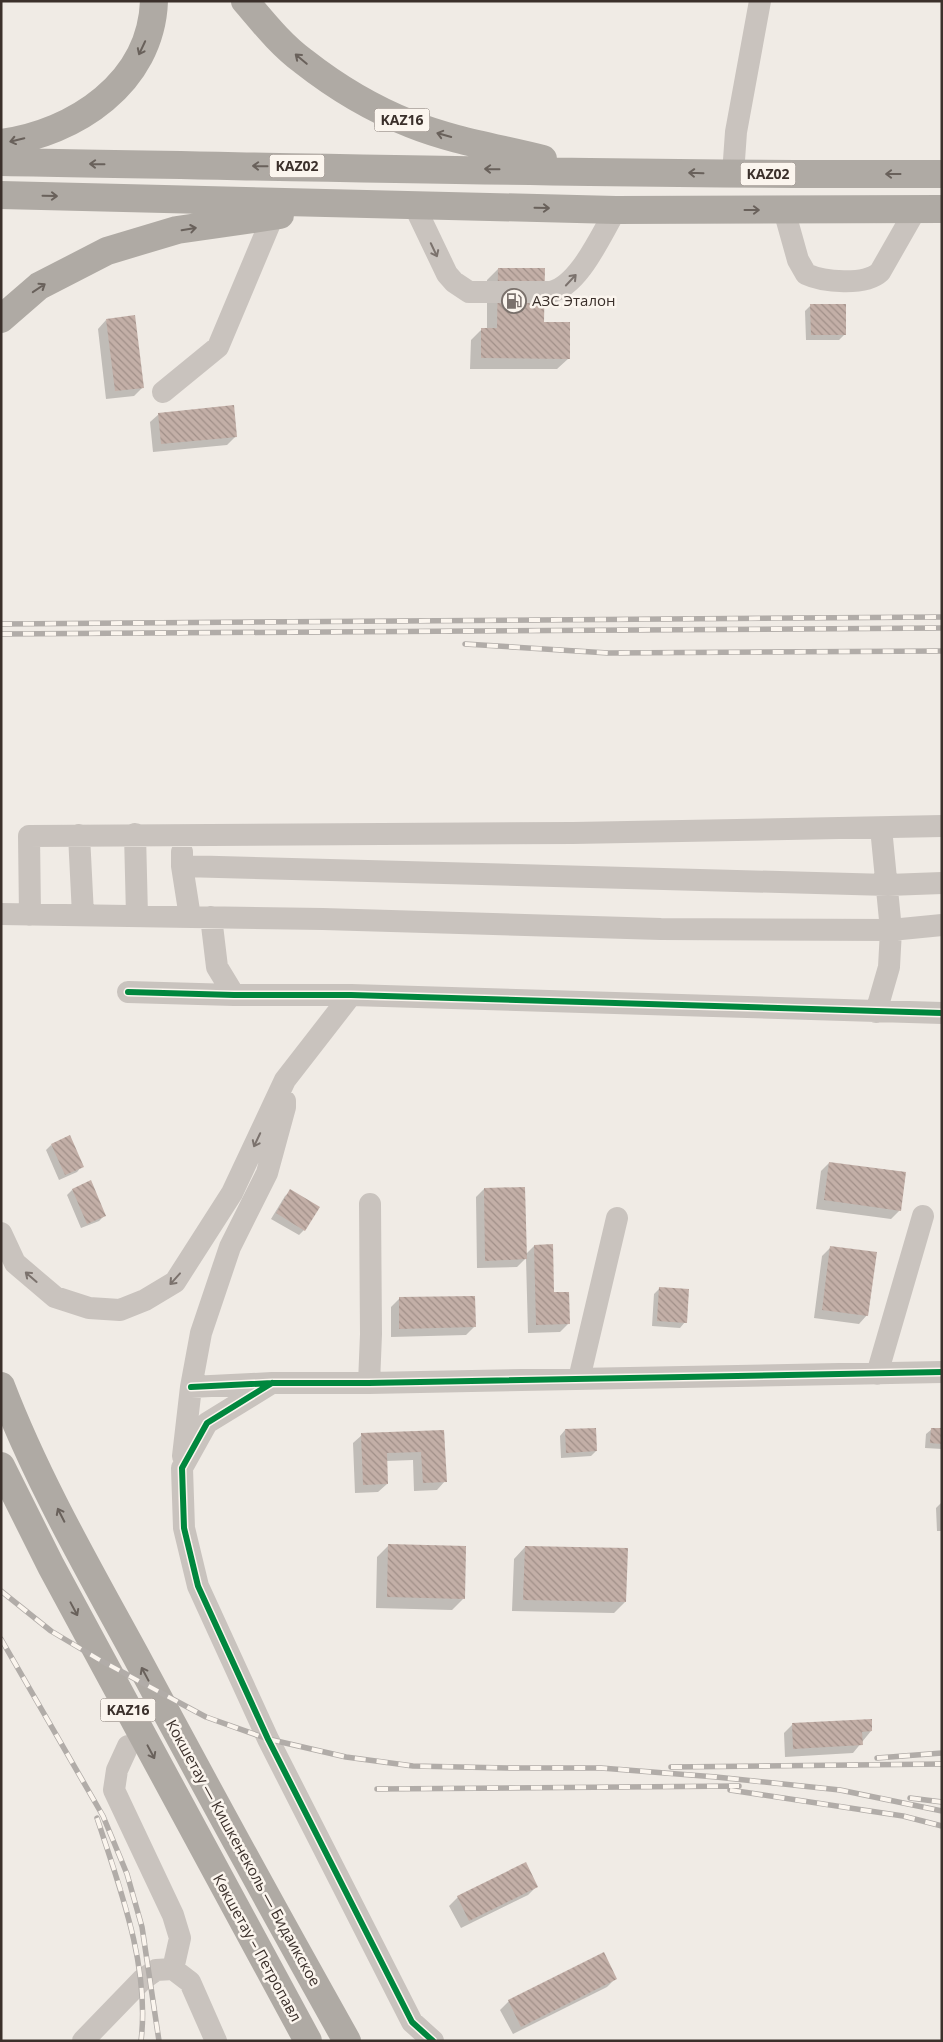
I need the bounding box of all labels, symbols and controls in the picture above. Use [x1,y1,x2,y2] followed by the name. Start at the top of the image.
[137,40,147,55] one-way arrow
[295,54,308,65] one-way arrow
[374,108,430,132] road number: KAZ16
[436,129,452,139] one-way arrow
[9,136,25,146] one-way arrow
[270,154,324,178] road number: KАZ02
[90,159,106,169] one-way arrow
[252,161,268,171] one-way arrow
[740,162,796,185] road number: KАZ02
[485,164,501,174] one-way arrow
[688,168,704,178] one-way arrow
[885,169,902,179] one-way arrow
[42,192,58,201] one-way arrow
[534,204,550,213] one-way arrow
[744,205,760,215] one-way arrow
[181,223,197,233] one-way arrow
[430,242,440,257] one-way arrow
[565,273,577,286] one-way arrow
[32,283,46,293] one-way arrow
[501,288,527,314] fuel station icon: АЗС Эталон
[532,290,616,310] place label: АЗС Эталон
[252,1132,261,1147] one-way arrow
[25,1272,38,1283] one-way arrow
[170,1273,181,1286] one-way arrow
[56,1508,65,1523] one-way arrow
[70,1601,79,1616] one-way arrow
[140,1667,149,1682] one-way arrow
[100,1698,156,1722] road number: KAZ16
[162,1716,326,1989] street label: Кокшетау — Кишкенеколь — Бидаикское
[146,1745,156,1760] one-way arrow
[209,1870,307,2025] street label: Көкшетау – Петропавл

